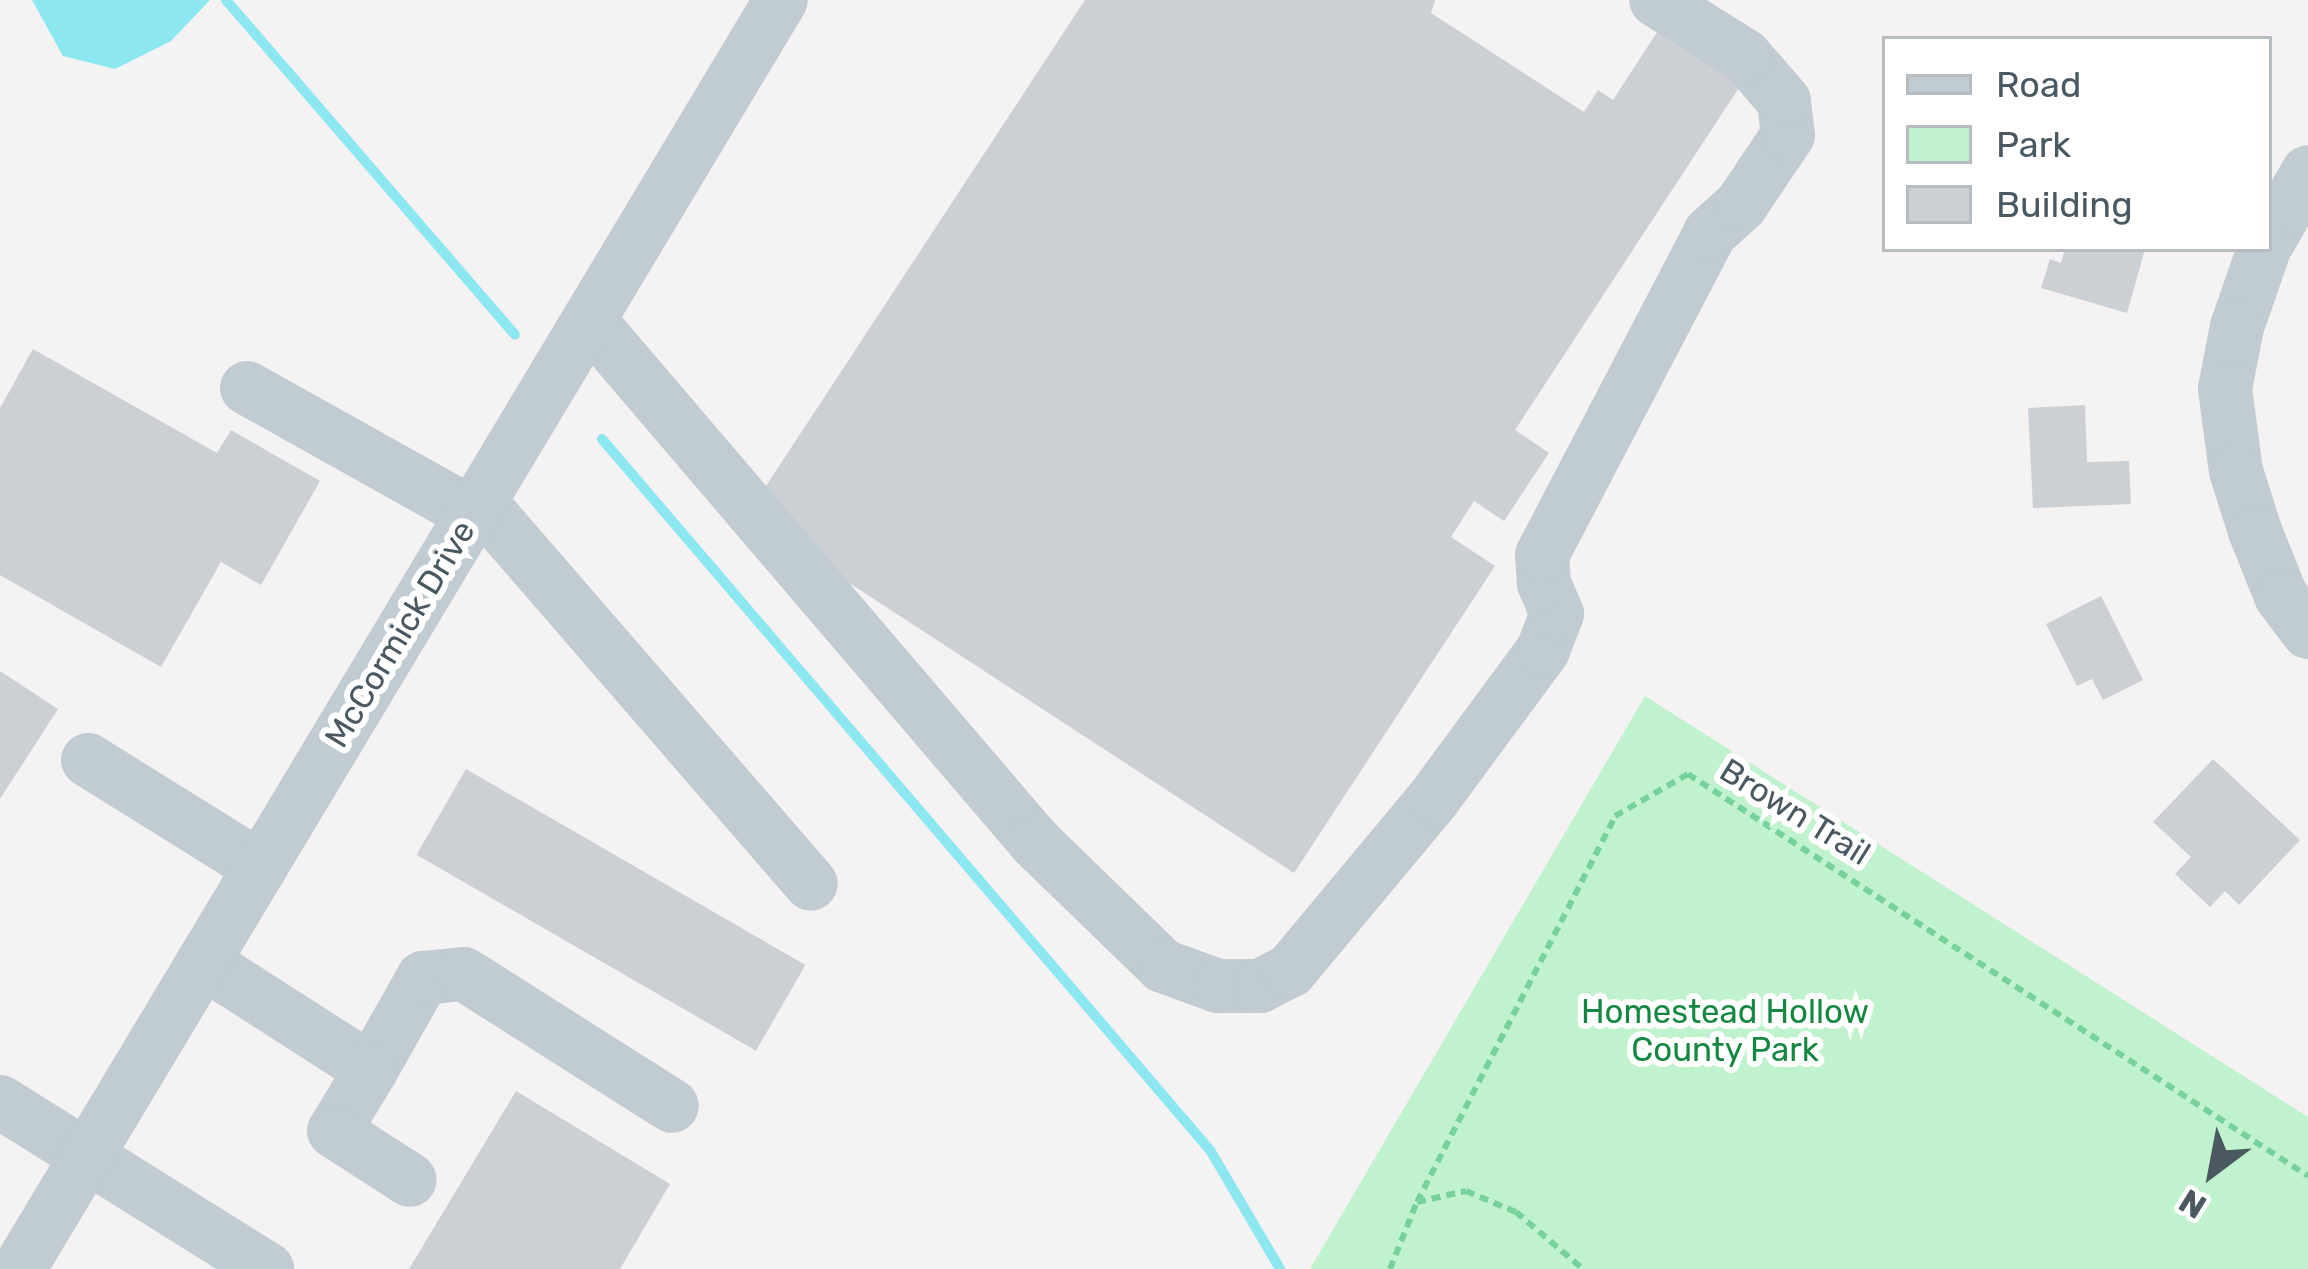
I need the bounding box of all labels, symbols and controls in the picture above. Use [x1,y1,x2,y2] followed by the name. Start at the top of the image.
[1882,36,2272,252] legend
[1996,63,2081,106] text: Road
[1996,123,2071,166] text: Park
[1996,183,2133,226] text: Building
[317,513,483,755] street label: McCormick Drive
[1712,750,1878,874] street label: Brown Trail
[1581,992,1869,1070] park label: Homestead Hollow County Park
[2152,1113,2272,1233] north arrow
[2172,1181,2213,1227] text: N

